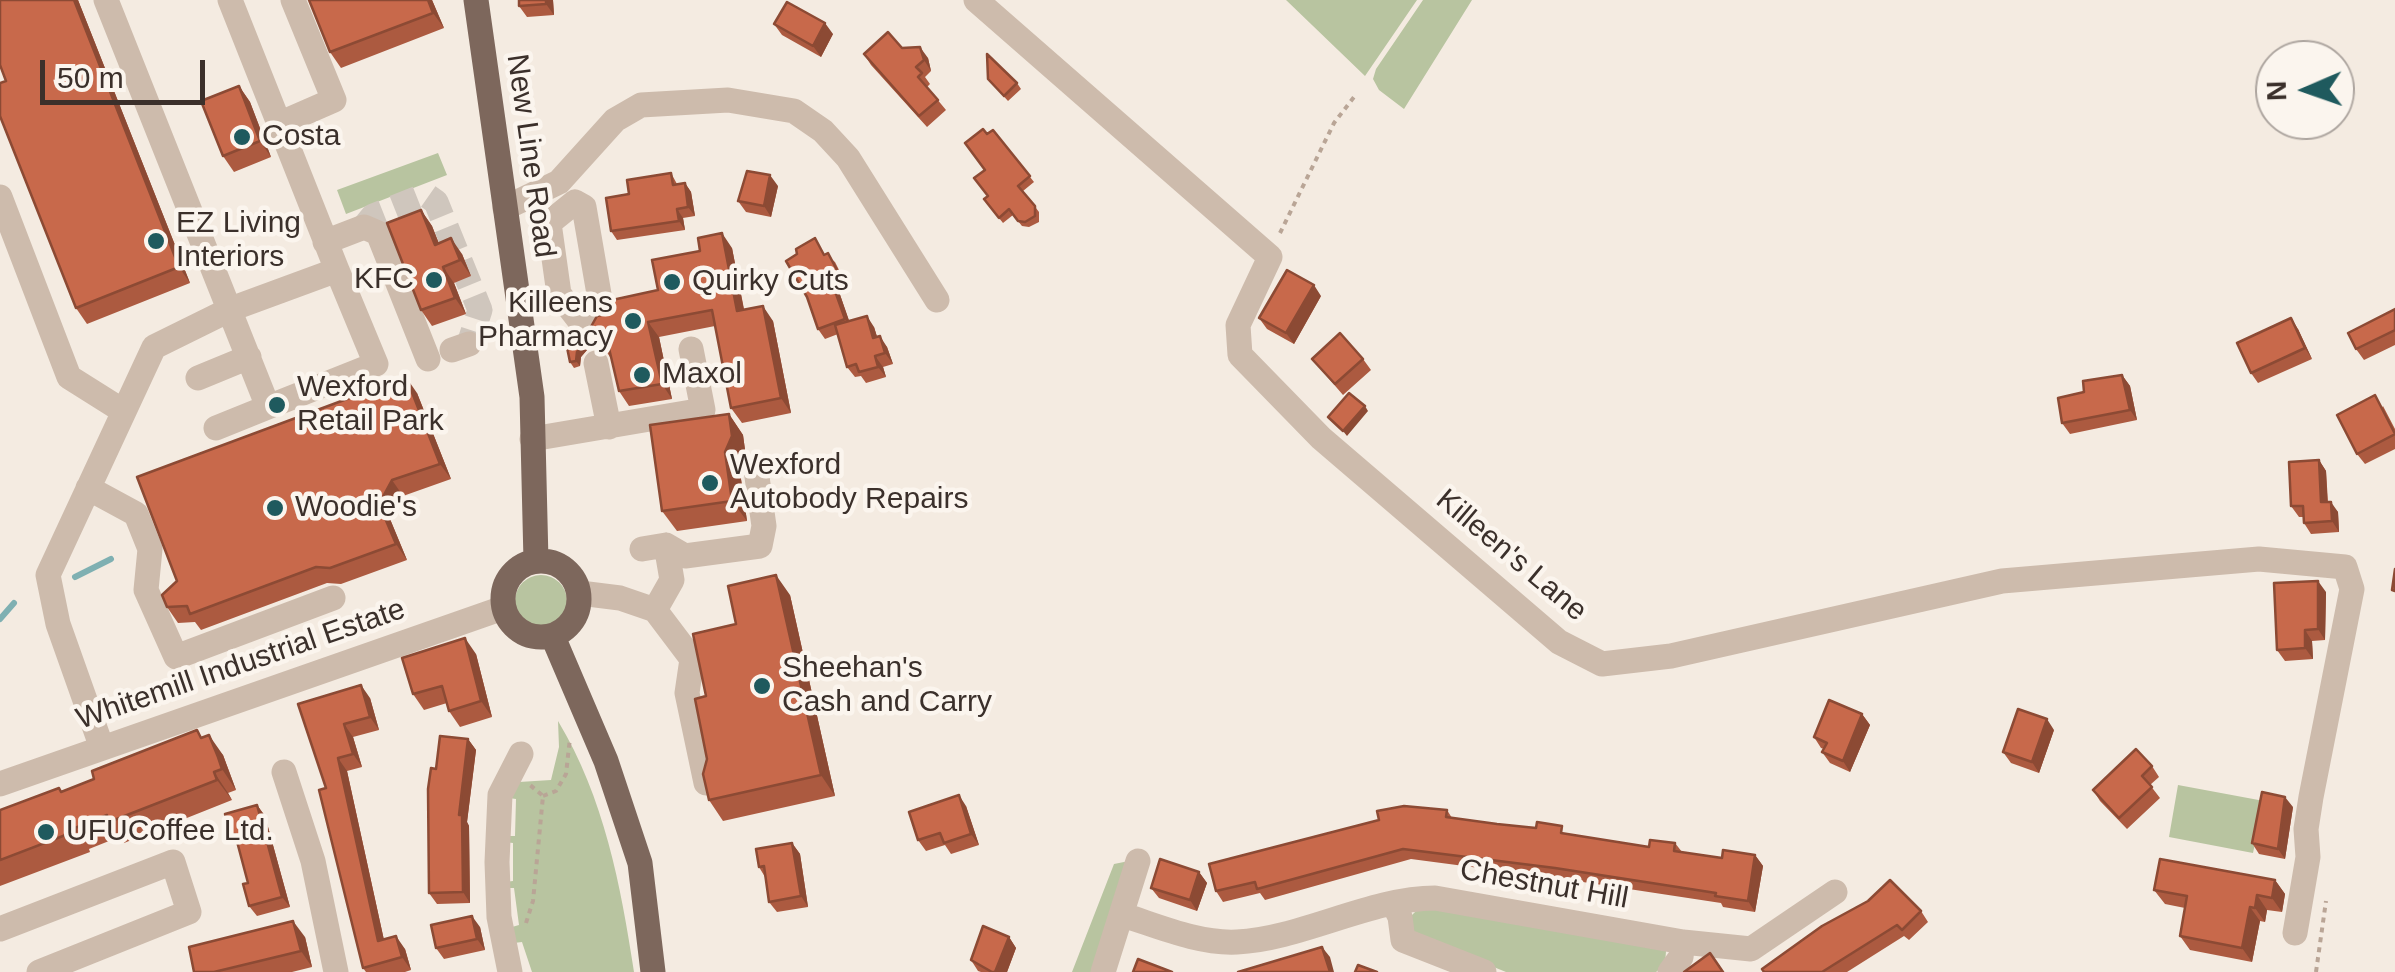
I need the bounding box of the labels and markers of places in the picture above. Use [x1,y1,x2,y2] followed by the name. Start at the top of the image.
[262,119,340,155] place label: Costa
[231,126,253,148] marker: Costa
[176,206,301,276] place label: EZ Living Interiors
[145,230,167,252] marker: EZ Living Interiors
[354,262,414,298] place label: KFC
[692,264,849,300] place label: Quirky Cuts
[423,269,445,291] marker: KFC
[661,271,683,293] marker: Quirky Cuts
[478,286,613,356] place label: Killeens Pharmacy
[622,310,644,332] marker: Killeens Pharmacy
[662,357,742,393] place label: Maxol
[631,364,653,386] marker: Maxol
[297,370,444,440] place label: Wexford Retail Park
[266,394,288,416] marker: Wexford Retail Park
[730,448,968,518] place label: Wexford Autobody Repairs
[699,472,721,494] marker: Wexford Autobody Repairs
[295,490,417,526] place label: Woodie's
[264,497,286,519] marker: Woodie's
[782,651,992,722] place label: Sheehan's Cash and Carry
[751,675,773,697] marker: Sheehan's Cash and Carry
[66,814,274,850] place label: UFUCoffee Ltd.
[35,821,57,843] marker: UFUCoffee Ltd.

